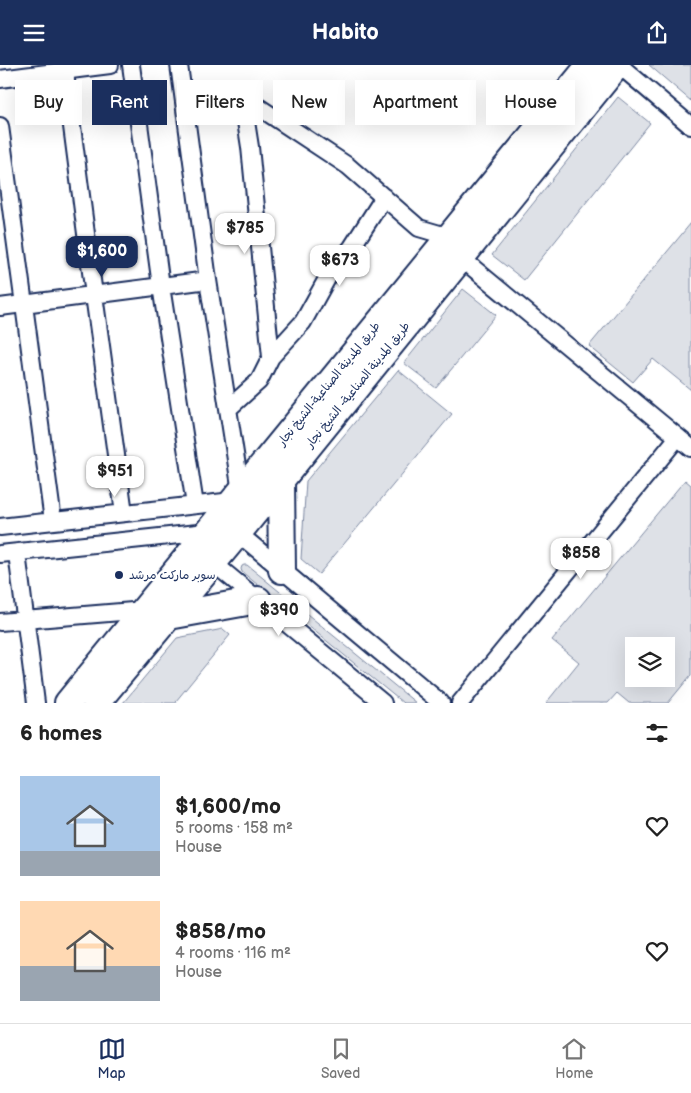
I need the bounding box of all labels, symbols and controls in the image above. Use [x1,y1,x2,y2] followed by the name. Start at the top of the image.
[20,19,48,47] icon: menu
[312,19,379,46] text: Habito
[643,19,671,47] icon: share
[15,80,82,125] chip: Buy
[92,80,167,125] chip: Rent
[177,80,263,125] chip: Filters
[273,80,345,125] chip: New
[355,80,476,125] chip: Apartment
[486,80,575,125] chip: House
[215,213,275,255] pin: $785
[226,219,264,238] text: $785
[61,235,143,278] pin: $1,600
[77,242,127,261] text: $1,600
[310,245,370,287] pin: $673
[321,251,359,270] text: $673
[274,319,384,450] street label: طريق المدينة الصناعية-الشيخ نجار
[302,319,414,452] street label: طريق المدينة الصناعية- الشيخ نجار
[85,455,145,498] pin: $951
[97,462,133,481] text: $951
[551,537,611,580] pin: $858
[561,544,601,563] text: $858
[129,568,216,583] place label: سوبر ماركت مرشد
[113,569,125,581] marker: سوبر ماركت مرشد
[249,595,309,637] pin: $390
[259,601,299,620] text: $390
[625,637,675,687] map controls
[625,637,675,687] button: layers
[643,719,671,747] icon: filters
[20,721,102,746] text: 6 homes
[175,794,281,819] text: $1,600/mo
[60,796,120,856] icon: home
[643,812,671,840] icon: heart
[175,819,293,838] text: 5 rooms · 158 m²
[175,838,222,857] text: House
[175,919,266,944] text: $858/mo
[60,921,120,981] icon: home
[643,937,671,965] icon: heart
[175,944,291,963] text: 4 rooms · 116 m²
[175,963,222,982] text: House
[98,1035,126,1082] tab: Map
[321,1035,360,1082] tab: Saved
[555,1035,593,1082] tab: Home

